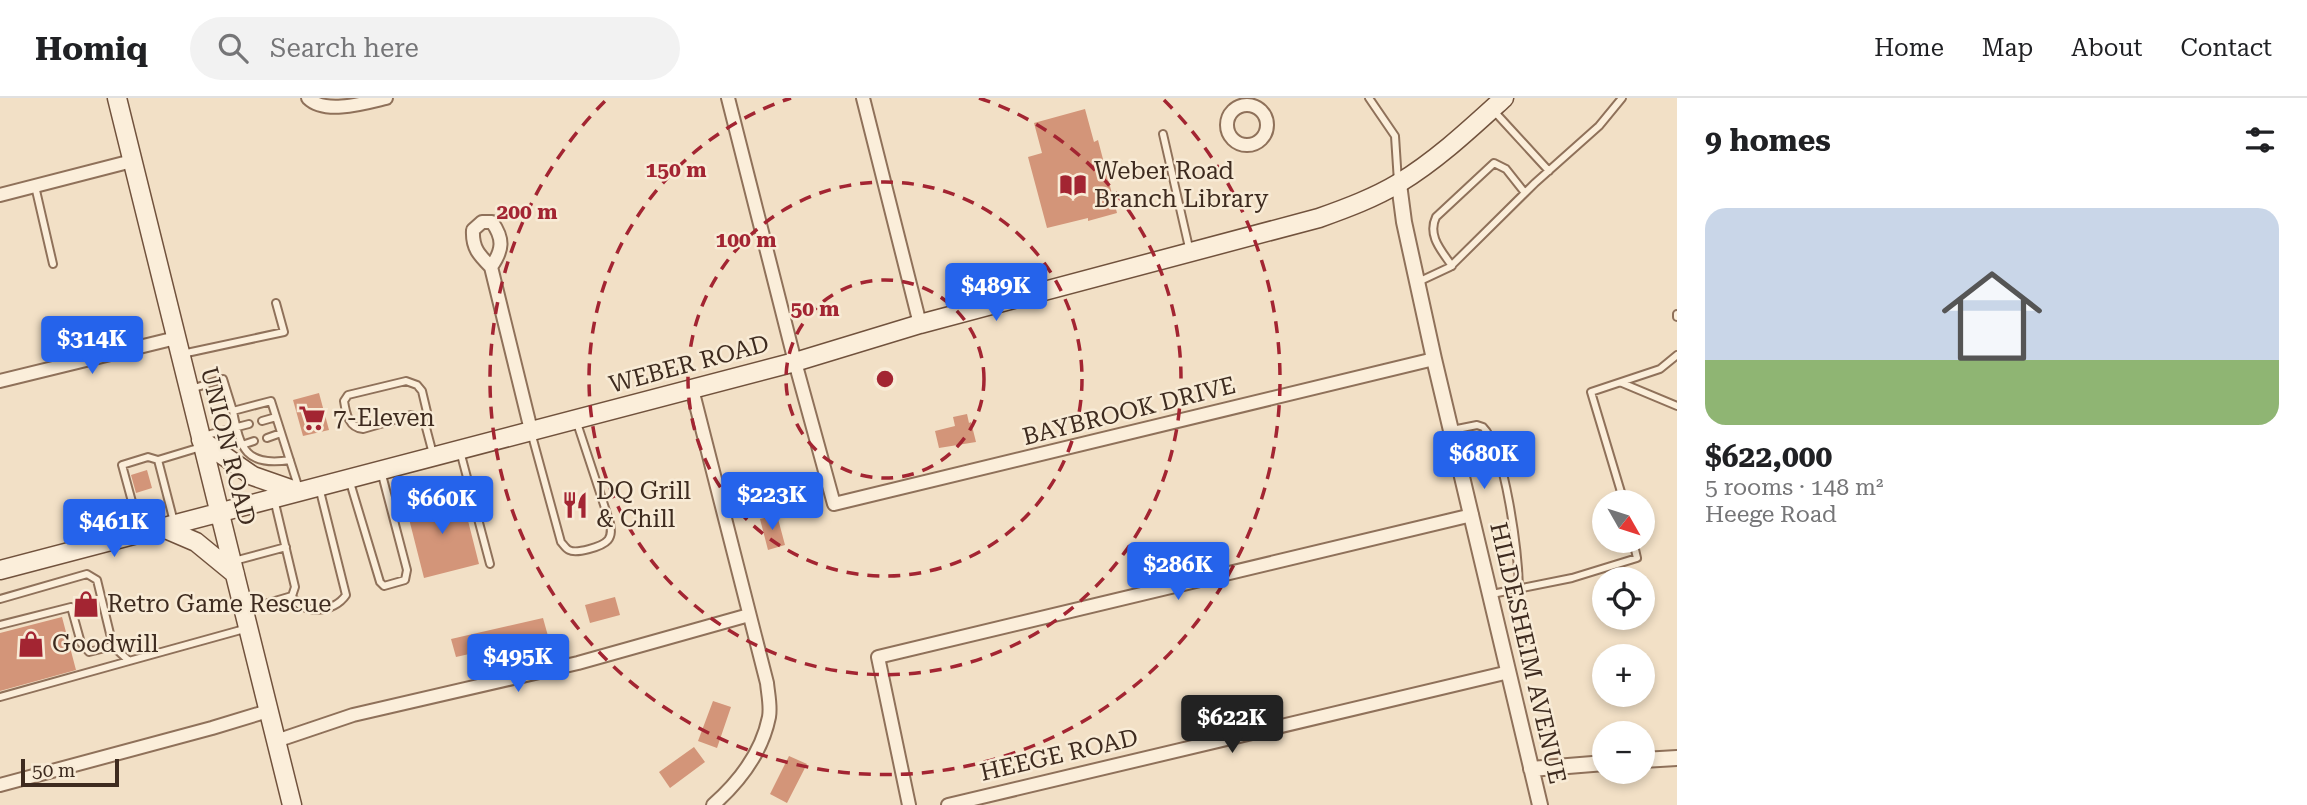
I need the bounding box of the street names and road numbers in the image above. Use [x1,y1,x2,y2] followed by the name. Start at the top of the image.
[606,329,772,399] street label: WEBER ROAD
[195,364,261,528] street label: UNION ROAD
[1020,371,1238,451] street label: BAYBROOK DRIVE
[1484,519,1572,787] street label: HILDESHEIM AVENUE
[977,723,1141,787] street label: HEEGE ROAD

